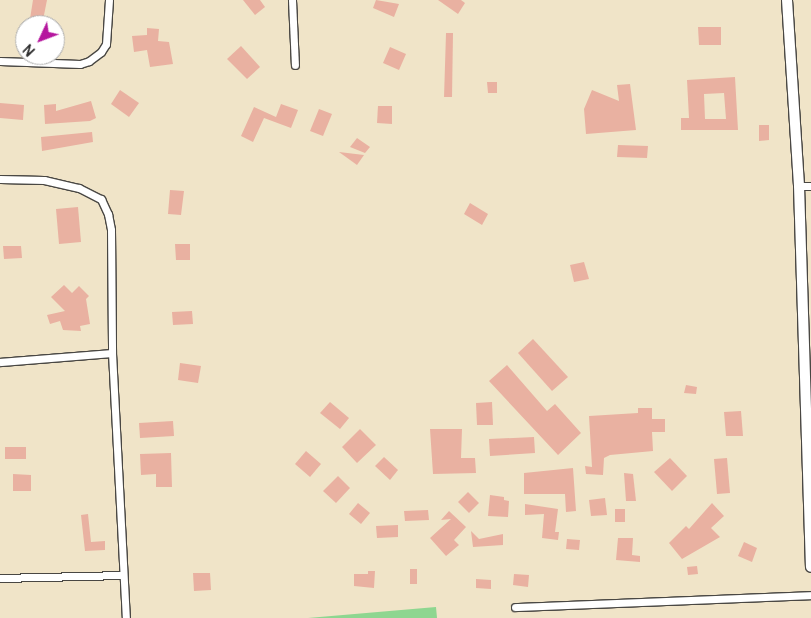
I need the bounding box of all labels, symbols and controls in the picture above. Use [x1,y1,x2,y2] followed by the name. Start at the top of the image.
[15,15,65,65] north arrow
[20,41,39,59] text: N

